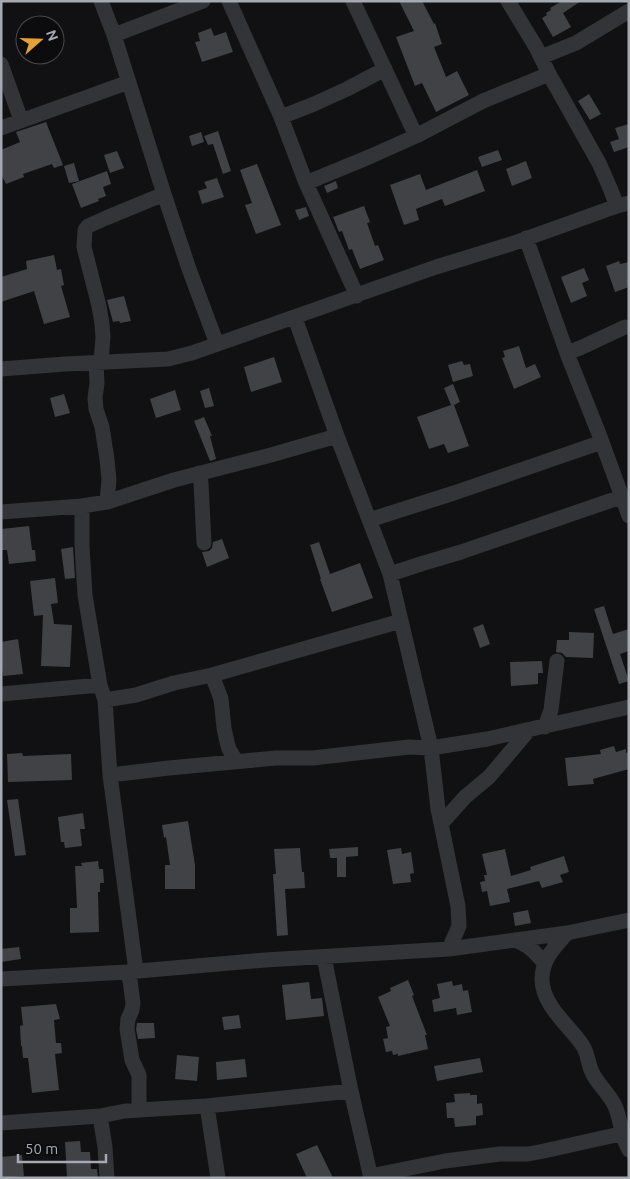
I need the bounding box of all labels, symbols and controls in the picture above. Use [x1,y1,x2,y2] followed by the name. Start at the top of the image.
[15,15,65,65] north arrow
[43,28,62,43] text: N
[18,1132,105,1164] scale bar
[25,1140,58,1157] text: 50 m

